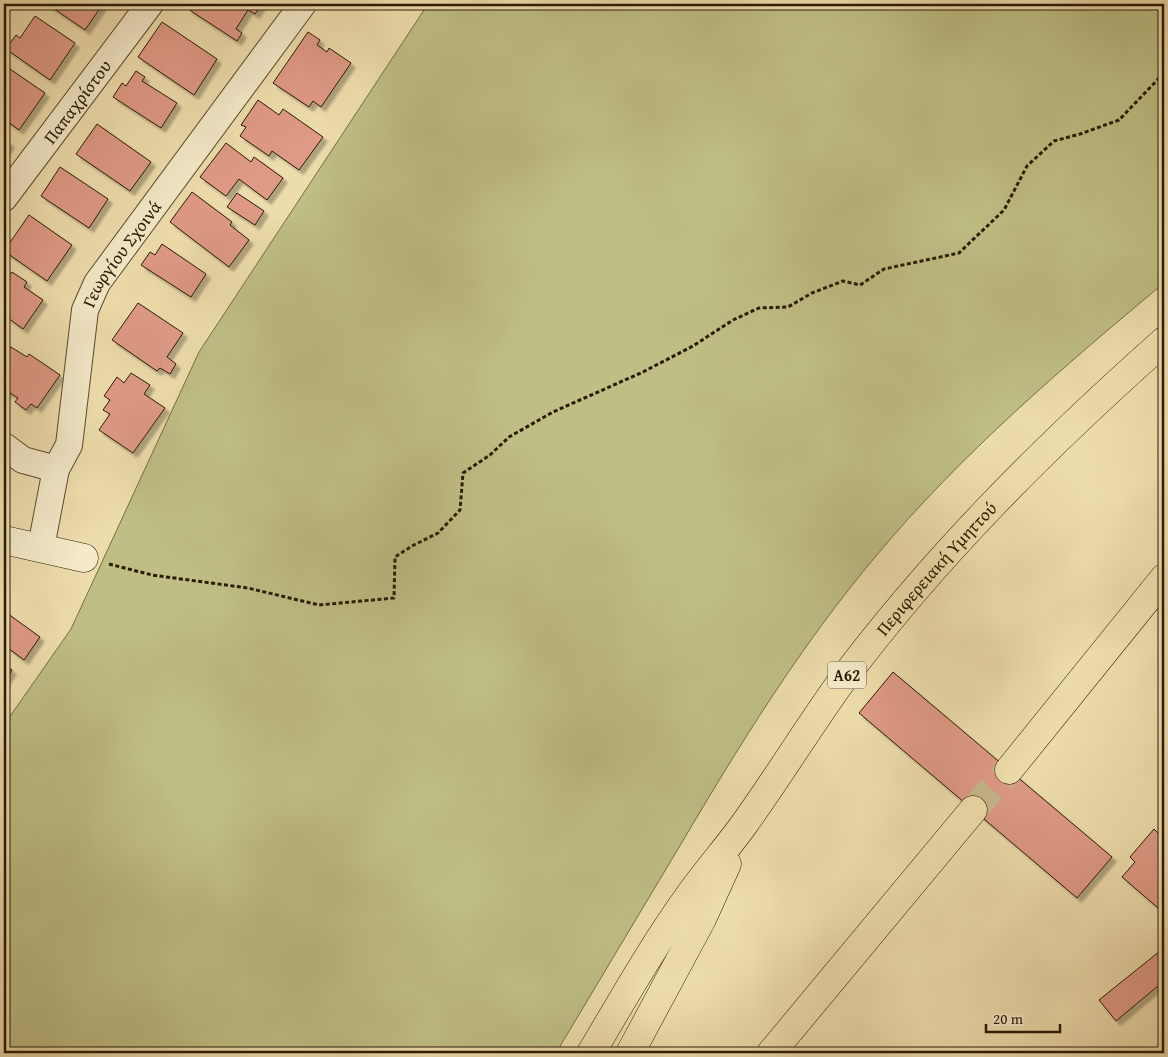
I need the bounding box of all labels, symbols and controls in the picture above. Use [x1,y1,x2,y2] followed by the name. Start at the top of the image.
[36,54,117,149] street label: Παπαχρίστου
[75,194,168,311] street label: Γεωργίου Σχοινά
[869,495,1003,641] street label: Περιφερειακή Υμηττού
[828,662,866,688] road number: Α62
[986,1002,1059,1034] scale bar
[993,1008,1024,1029] text: 20 m

